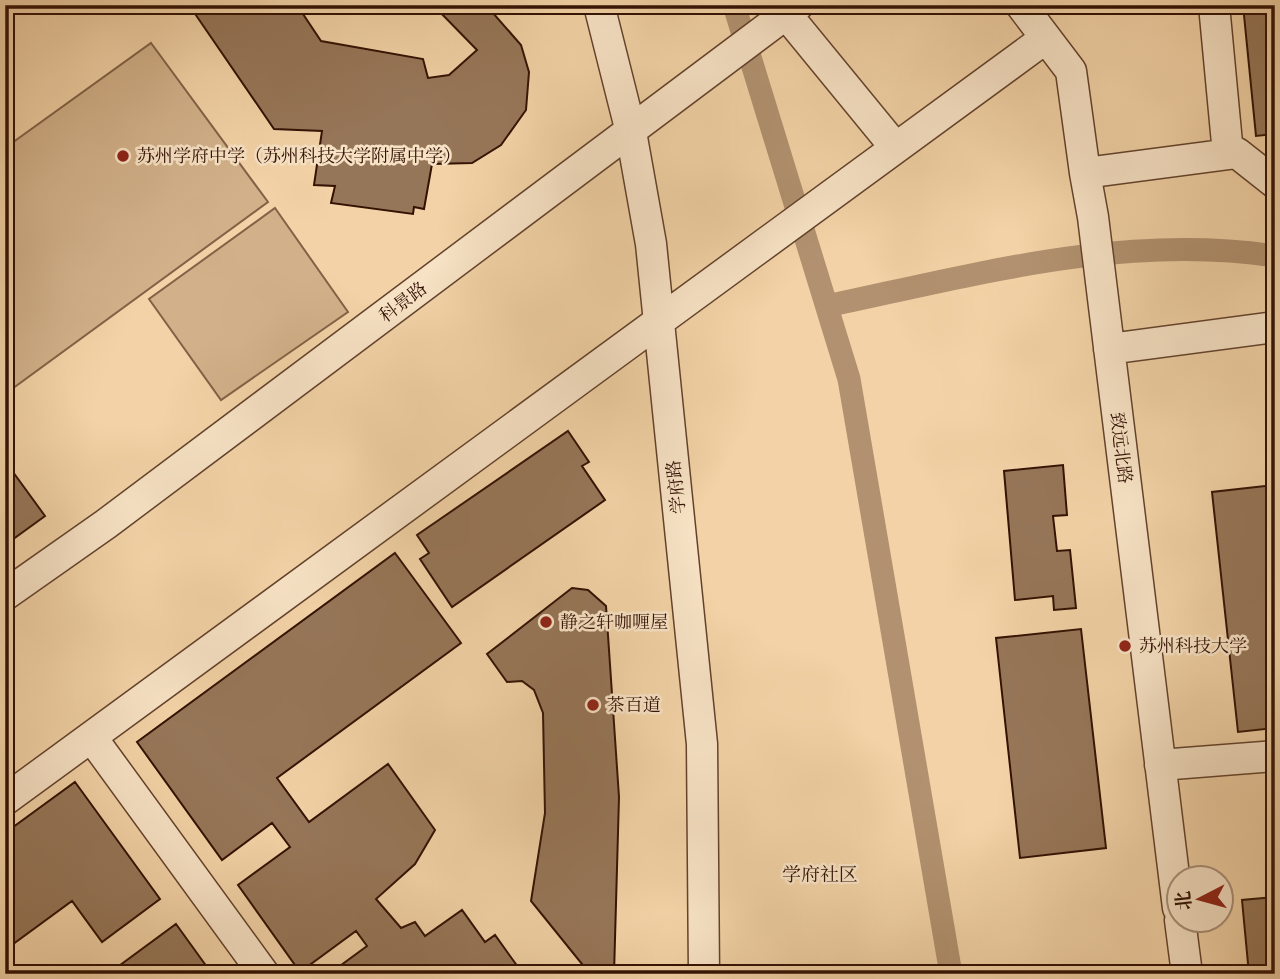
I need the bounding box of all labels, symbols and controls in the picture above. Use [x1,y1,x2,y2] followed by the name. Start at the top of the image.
[137,145,461,167] place label: 苏州学府中学（苏州科技大学附属中学）
[115,148,131,164] marker: 苏州学府中学（苏州科技大学附属中学）
[375,277,431,327] street label: 科景路
[1106,411,1136,485] street label: 致远北路
[662,459,690,515] street label: 学府路
[560,611,668,633] place label: 静之轩咖喱屋
[538,614,554,630] marker: 静之轩咖喱屋
[1139,635,1247,657] place label: 苏州科技大学
[1117,638,1133,654] marker: 苏州科技大学
[607,694,661,716] place label: 茶百道
[585,697,601,713] marker: 茶百道
[782,863,858,886] district label: 学府社区
[1164,864,1234,934] north arrow
[1171,890,1196,911] text: 北

